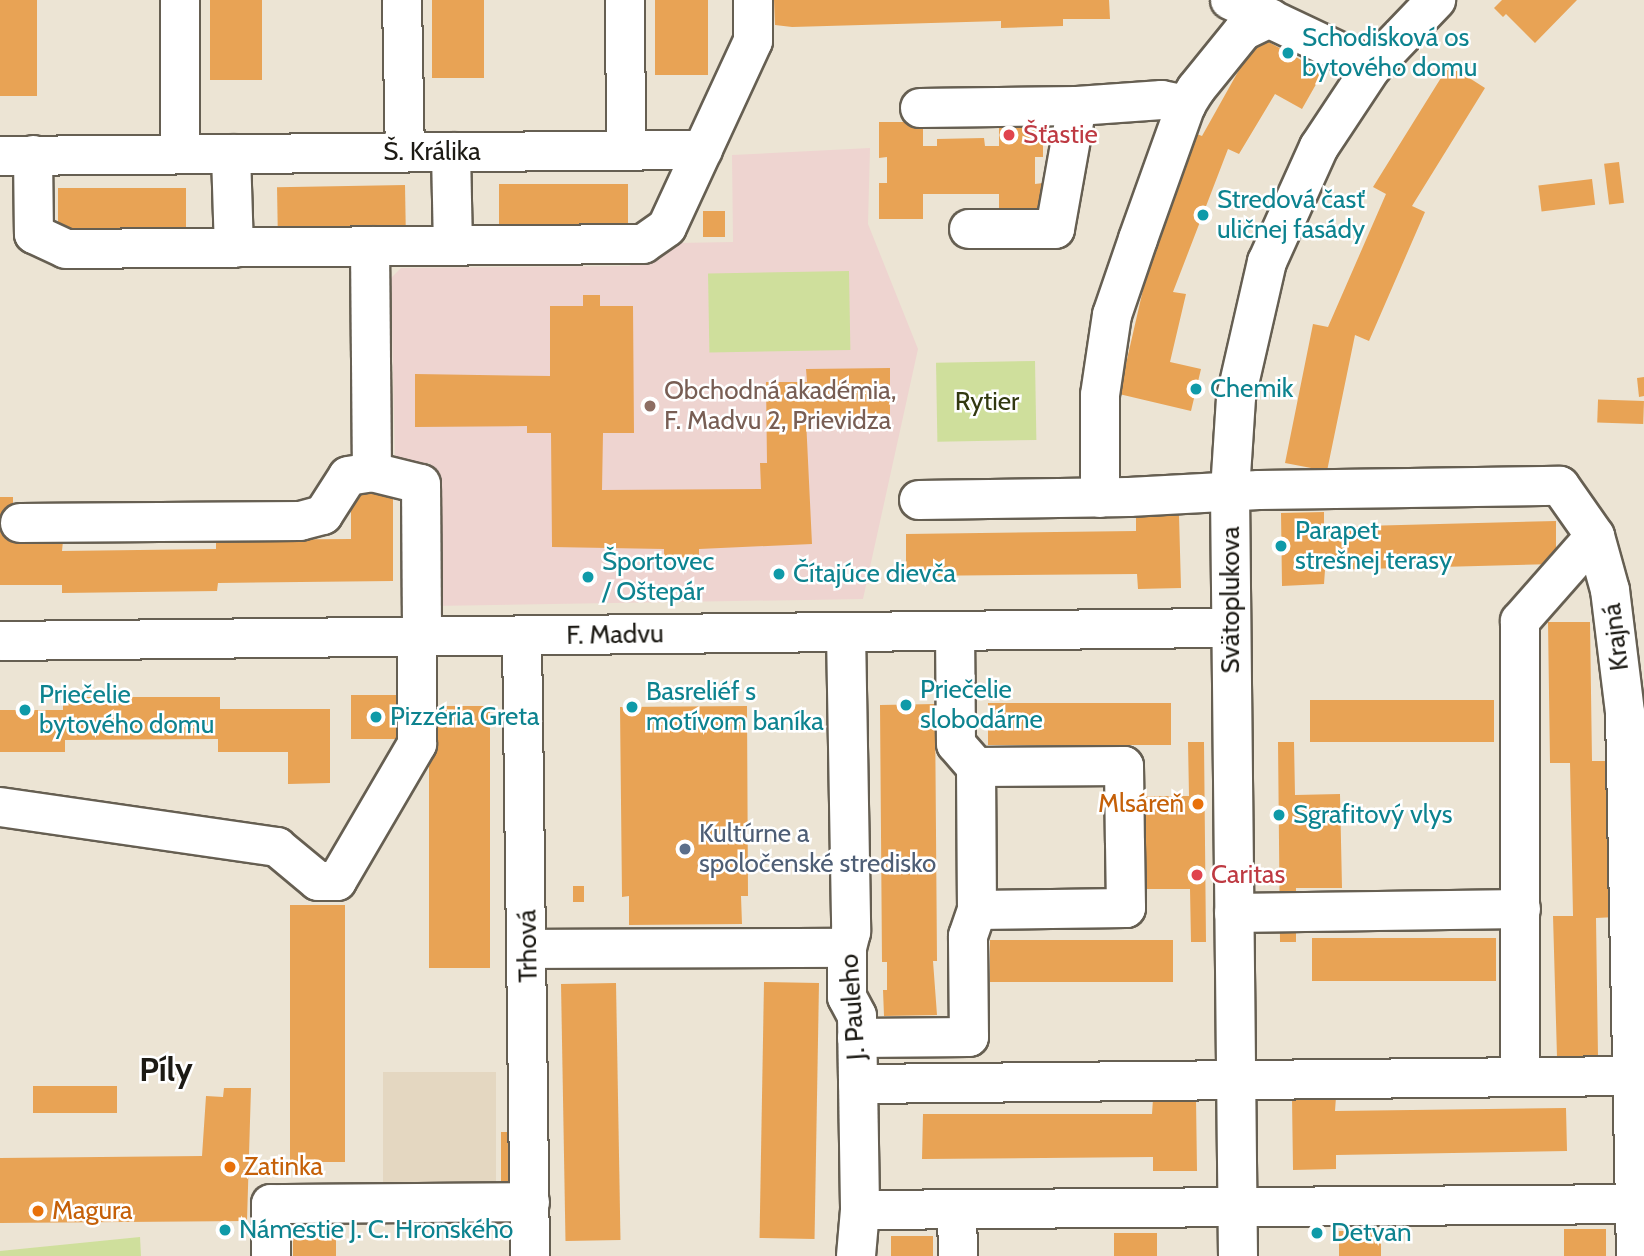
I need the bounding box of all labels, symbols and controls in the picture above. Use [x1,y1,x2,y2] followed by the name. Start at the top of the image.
[1302,22,1477,84] place label: Schodisková os bytového domu
[1280,45,1296,61] marker: Schodisková os bytového domu
[1023,119,1098,151] place label: Šťastie
[1001,127,1017,143] marker: Šťastie
[383,136,481,168] street label: Š. Králika
[1217,184,1365,246] place label: Stredová časť uličnej fasády
[1195,207,1211,223] marker: Stredová časť uličnej fasády
[1210,373,1293,405] place label: Chemik
[664,375,896,436] place label: Obchodná akadémia, F. Madvu 2, Prievidza
[1188,381,1204,397] marker: Chemik
[955,386,1019,418] park label: Rytier
[642,398,658,414] marker: Obchodná akadémia, F. Madvu 2, Prievidza
[1295,515,1452,576] place label: Parapet strešnej terasy
[1215,526,1247,674] street label: Svätoplukova
[1273,538,1289,554] marker: Parapet strešnej terasy
[602,546,714,608] place label: Športovec / Oštepár
[793,558,956,590] place label: Čítajúce dievča
[771,566,787,582] marker: Čítajúce dievča
[580,569,596,585] marker: Športovec / Oštepár
[1596,601,1636,673] street label: Krajná
[566,619,664,651] street label: F. Madvu
[920,674,1043,736] place label: Priečelie slobodárne
[646,676,824,738] place label: Basreliéf s motívom baníka
[39,679,214,740] place label: Priečelie bytového domu
[898,697,914,713] marker: Priečelie slobodárne
[624,699,640,715] marker: Basreliéf s motívom baníka
[390,701,540,733] place label: Pizzéria Greta
[17,702,33,718] marker: Priečelie bytového domu
[368,709,384,725] marker: Pizzéria Greta
[1098,788,1184,820] place label: Mlsáreň
[1190,796,1206,812] marker: Mlsáreň
[1293,799,1453,831] place label: Sgrafitový vlys
[1271,807,1287,823] marker: Sgrafitový vlys
[699,818,936,880] place label: Kultúrne a spoločenské stredisko
[677,841,693,857] marker: Kultúrne a spoločenské stredisko
[1211,859,1285,891] place label: Caritas
[1189,867,1205,883] marker: Caritas
[512,909,544,983] street label: Trhová
[834,953,872,1061] street label: J. Pauleho
[139,1050,193,1090] district label: Píly
[244,1151,323,1183] place label: Zatinka
[222,1159,238,1175] marker: Zatinka
[52,1195,133,1227] place label: Magura
[30,1203,46,1219] marker: Magura
[239,1214,513,1246] place label: Námestie J. C. Hronského
[1331,1217,1411,1249] place label: Detvan
[217,1222,233,1238] marker: Námestie J. C. Hronského
[1309,1225,1325,1241] marker: Detvan

